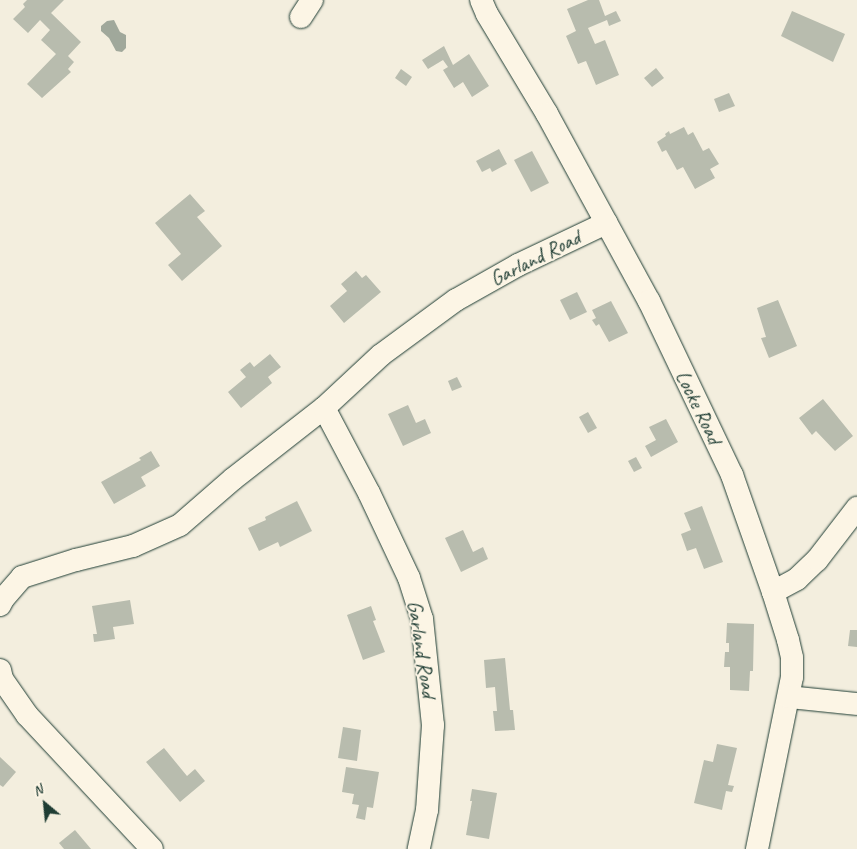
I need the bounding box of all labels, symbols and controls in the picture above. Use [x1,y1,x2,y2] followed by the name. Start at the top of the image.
[486,225,584,291] street label: Garland Road
[670,366,728,448] street label: Locke Road
[402,599,442,699] street label: Garland Road
[20,779,70,829] north arrow
[30,781,46,800] text: N

